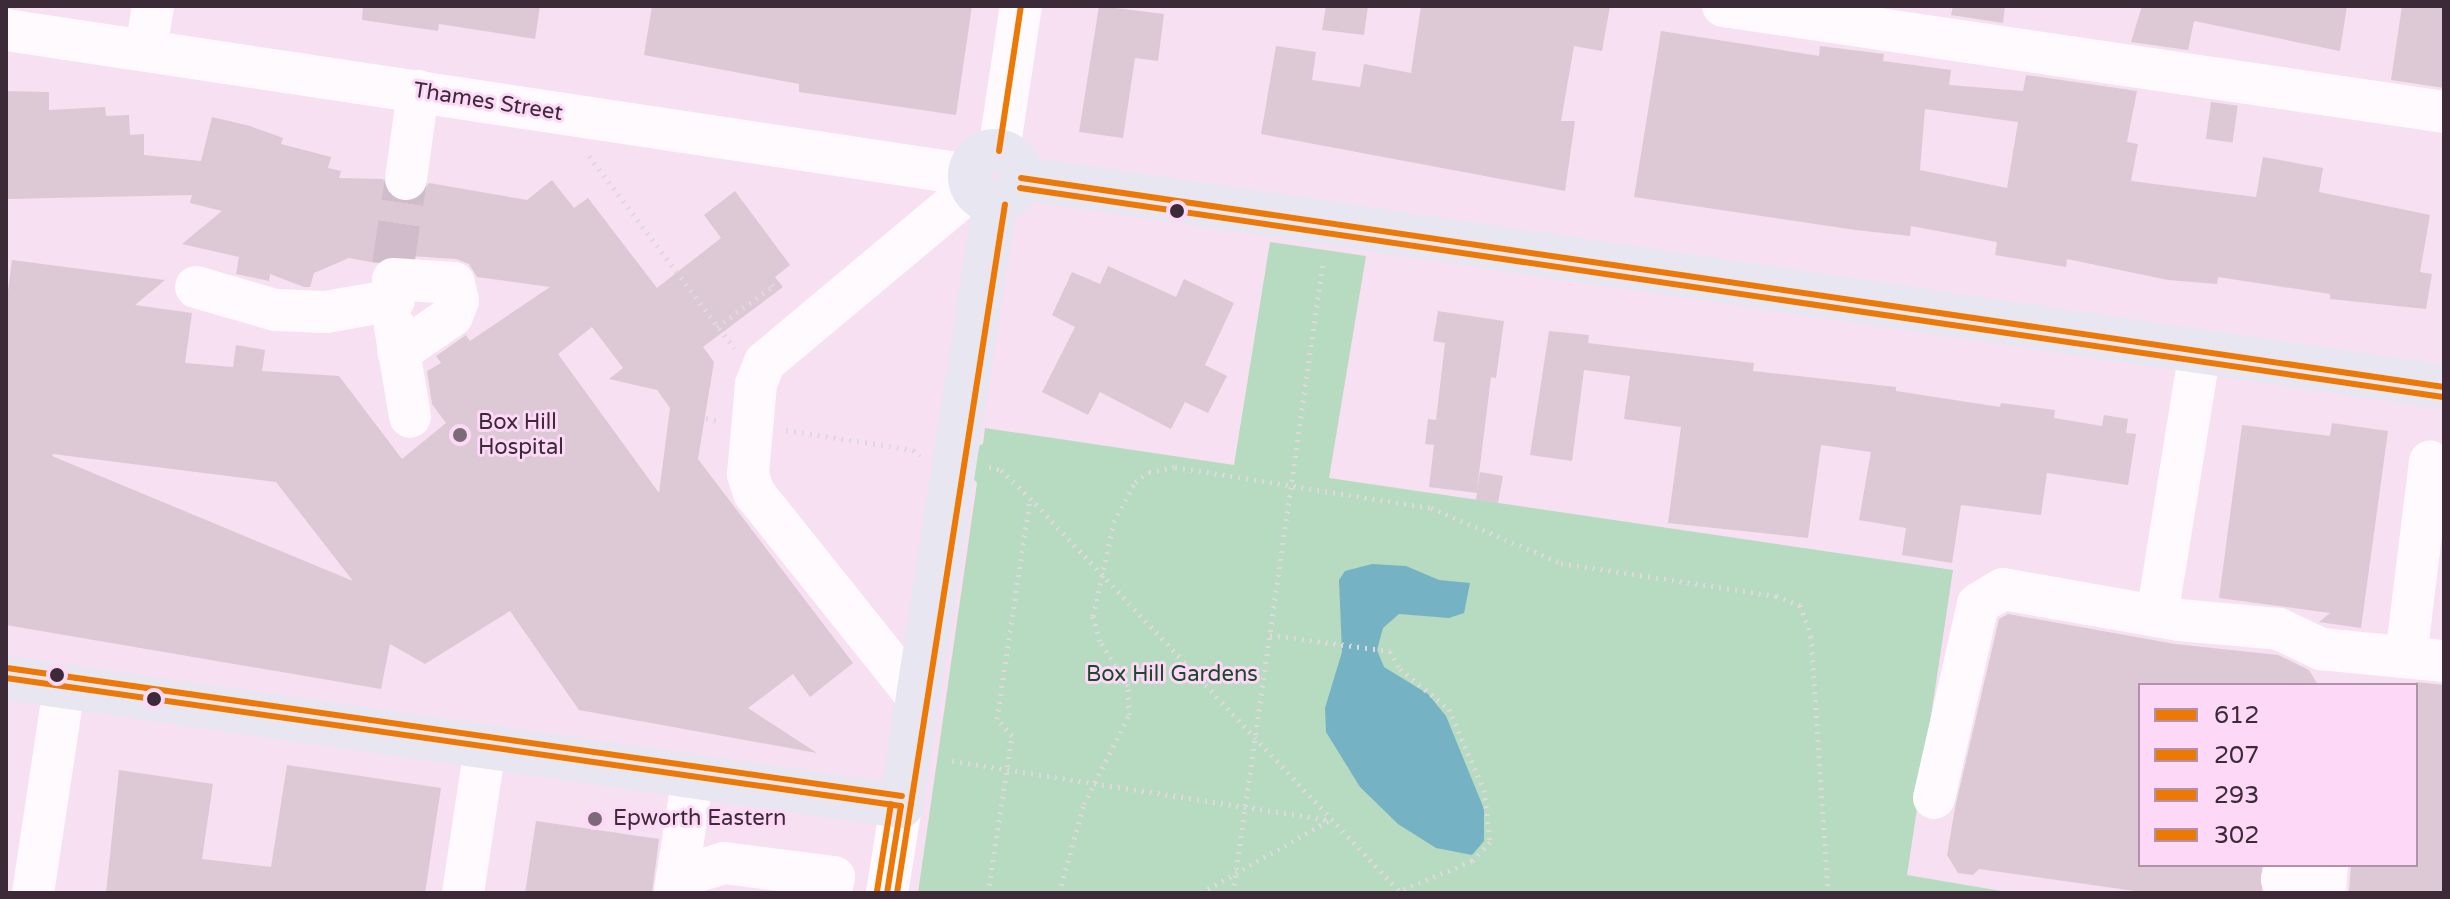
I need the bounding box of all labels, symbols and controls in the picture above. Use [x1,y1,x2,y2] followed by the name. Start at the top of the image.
[411,77,565,127] street label: Thames Street
[1169,203,1185,219] unlabelled marker
[478,409,564,460] place label: Box Hill Hospital
[449,424,471,446] marker: Box Hill Hospital
[1086,662,1258,688] park label: Box Hill Gardens
[49,667,65,683] unlabelled marker
[2138,683,2418,867] legend
[146,691,162,707] unlabelled marker
[2214,701,2259,730] text: 612
[2214,741,2259,770] text: 207
[2214,781,2259,810] text: 293
[613,806,786,832] place label: Epworth Eastern
[584,808,606,830] marker: Epworth Eastern
[2214,821,2259,850] text: 302

